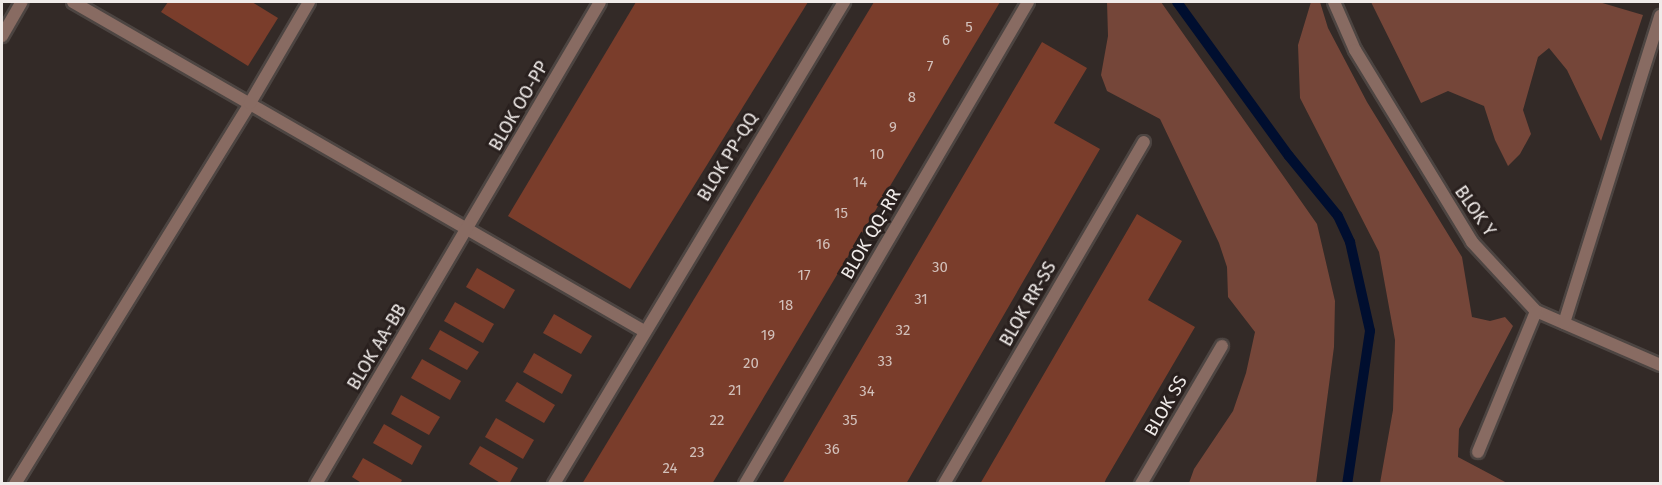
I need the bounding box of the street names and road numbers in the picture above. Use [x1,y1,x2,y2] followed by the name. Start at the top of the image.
[485,57,553,155] street label: BLOK OO-PP
[693,109,763,205] street label: BLOK PP-QQ
[1450,182,1500,240] street label: BLOK Y
[836,185,906,283] street label: BLOK QQ-RR
[995,258,1061,350] street label: BLOK RR-SS
[343,300,411,394] street label: BLOK AA-BB
[1140,372,1192,440] street label: BLOK SS

